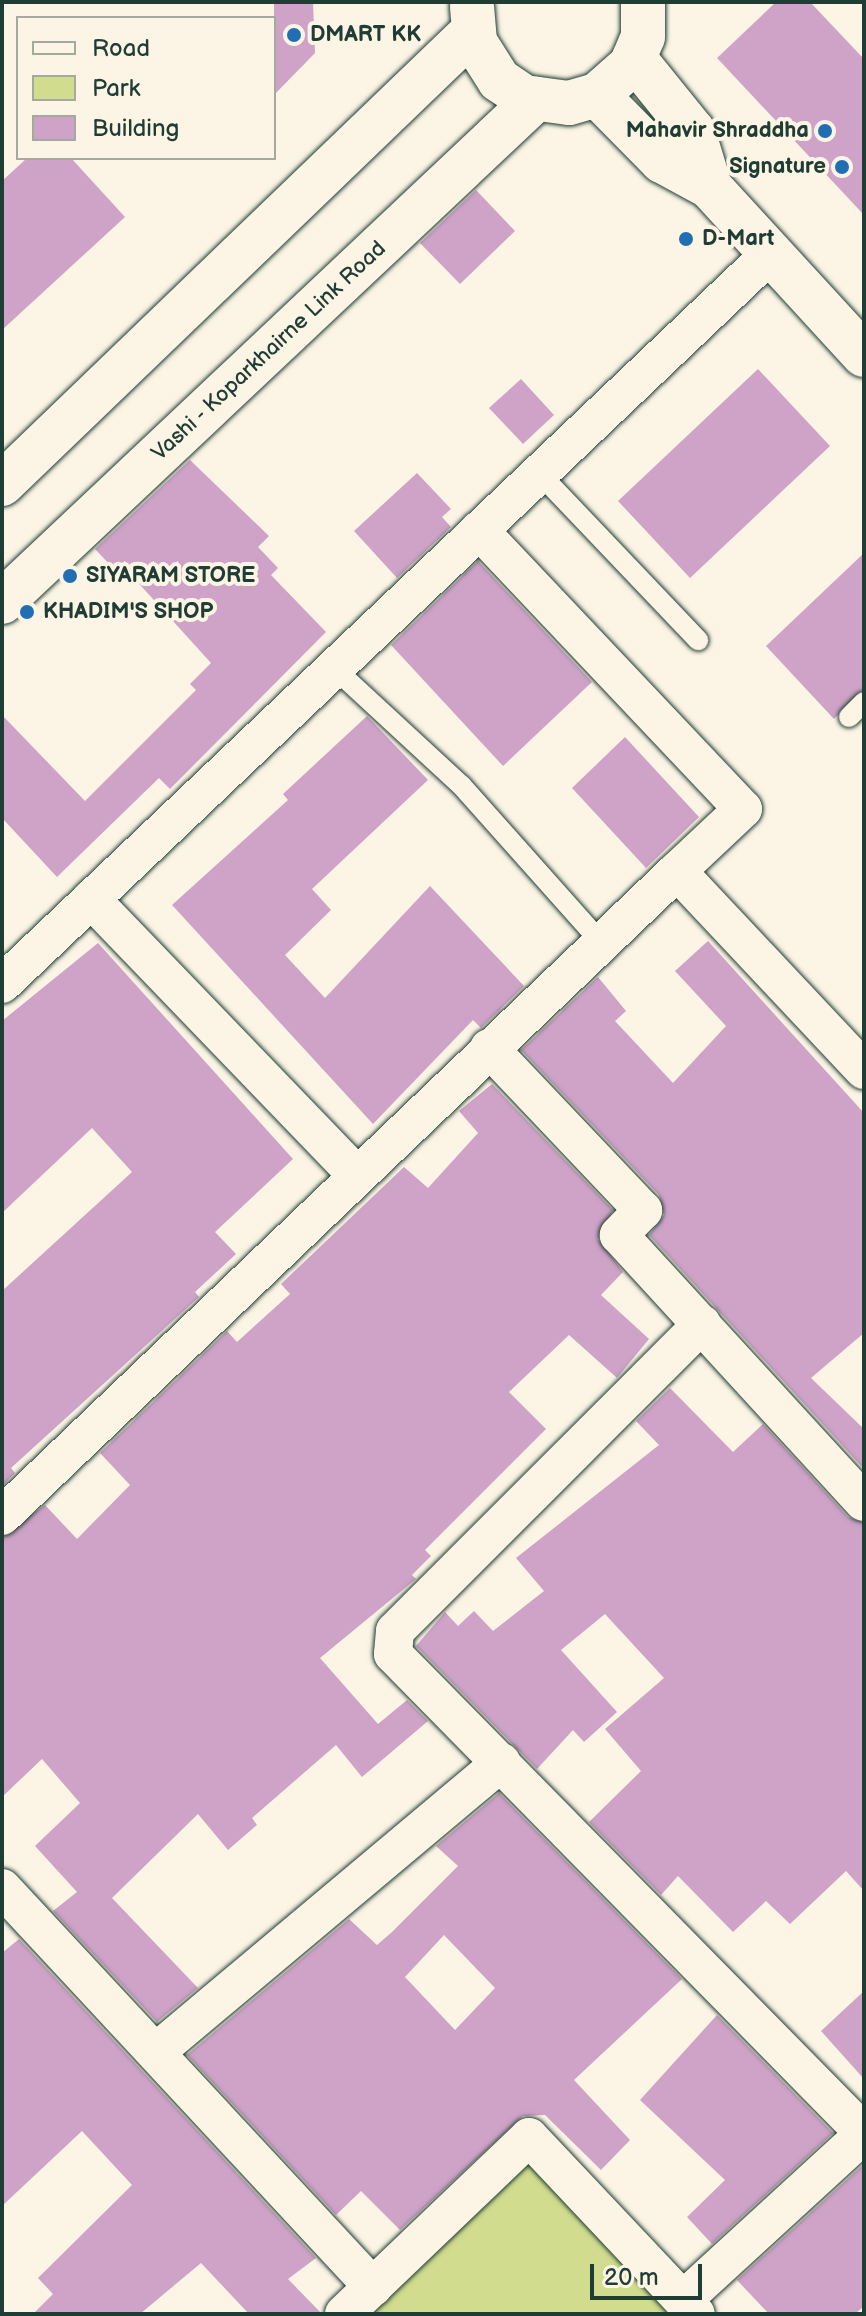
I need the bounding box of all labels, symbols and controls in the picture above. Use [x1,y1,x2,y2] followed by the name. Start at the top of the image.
[16,16,276,160] legend
[310,22,421,48] place label: DMART KK
[285,26,303,44] marker: DMART KK
[92,34,150,63] text: Road
[92,74,140,103] text: Park
[92,114,179,143] text: Building
[626,118,809,144] place label: Mahavir Shraddha
[816,122,834,140] marker: Mahavir Shraddha
[729,154,826,180] place label: Signature
[833,158,851,176] marker: Signature
[702,226,774,252] place label: D-Mart
[677,230,695,248] marker: D-Mart
[146,235,392,467] street label: Vashi - Koparkhairne Link Road
[86,563,255,589] place label: SIYARAM STORE
[61,567,79,585] marker: SIYARAM STORE
[43,599,213,625] place label: KHADIM'S SHOP
[18,603,36,621] marker: KHADIM'S SHOP
[594,2248,706,2298] scale bar
[604,2263,659,2292] text: 20 m

